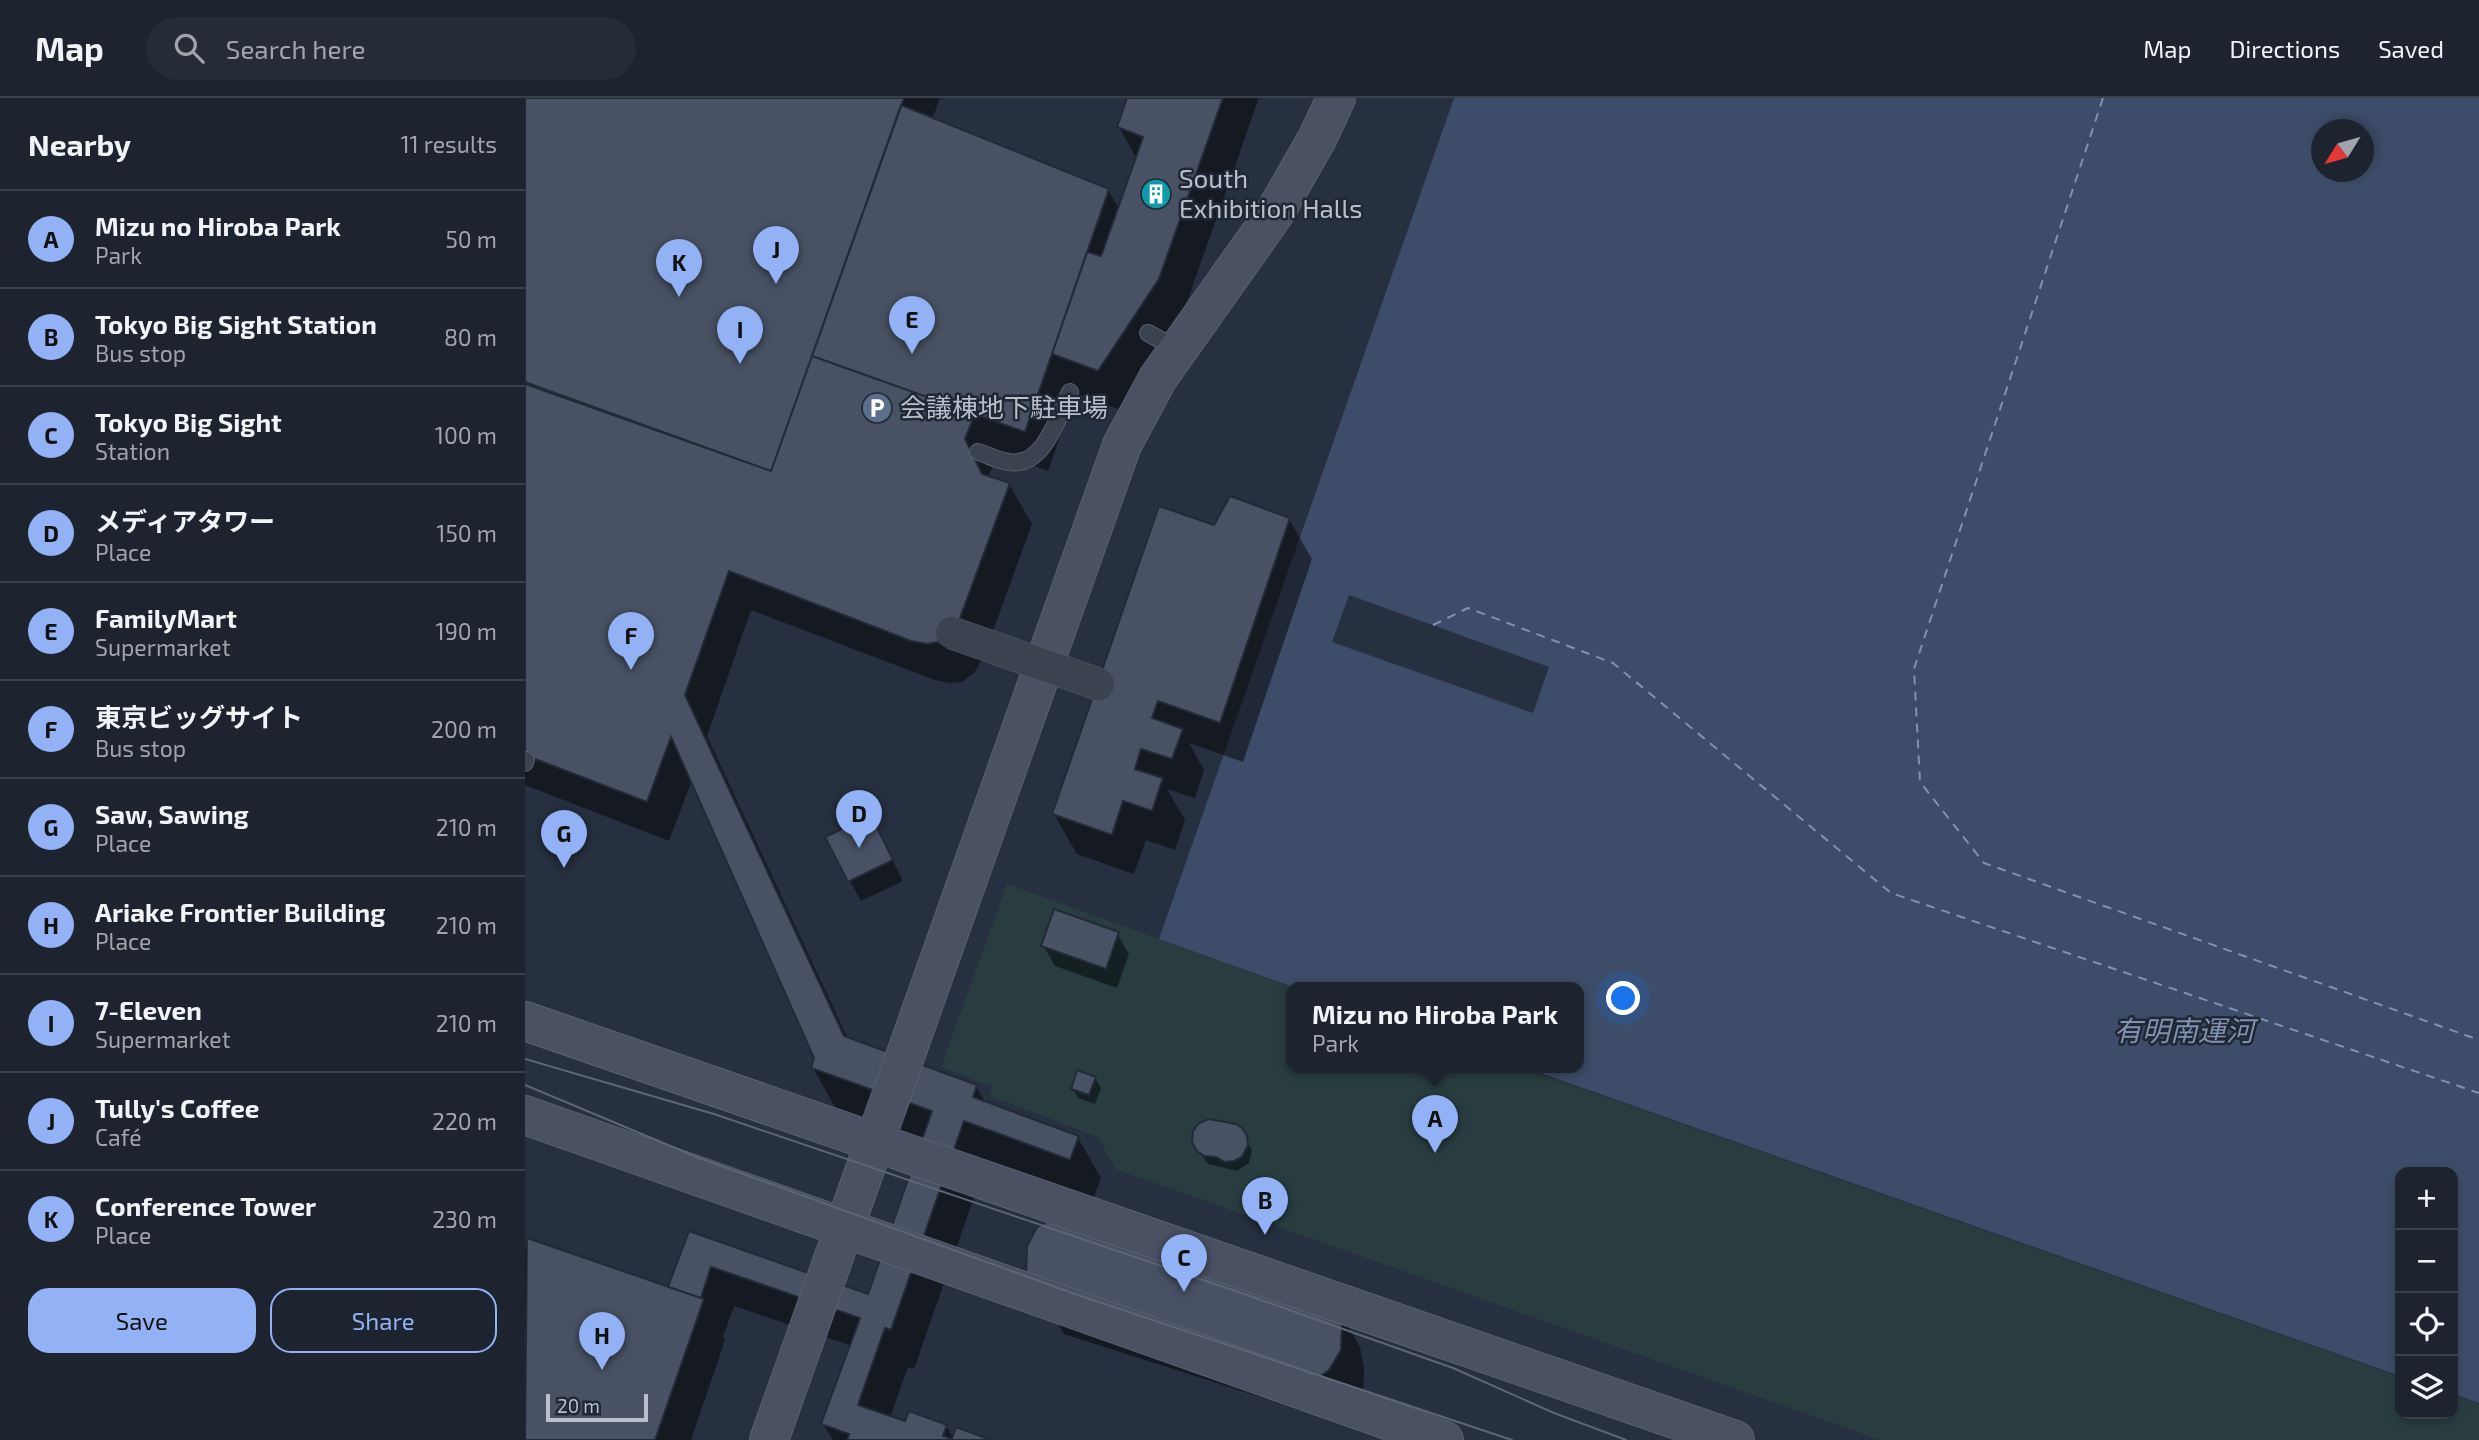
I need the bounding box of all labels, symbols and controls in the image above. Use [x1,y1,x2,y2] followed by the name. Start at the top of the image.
[146,17,636,80] search box
[35,28,104,68] text: Map
[170,29,208,67] icon: search
[226,33,365,64] text: Search here
[2143,34,2191,63] text: Map
[2229,34,2340,63] text: Directions
[2378,34,2444,63] text: Saved
[2311,119,2374,182] north arrow
[28,126,131,162] text: Nearby
[400,130,497,158] text: 11 results
[1179,162,1362,223] place label: South Exhibition Halls
[1139,177,1173,211] building icon: South Exhibition Halls
[95,210,341,241] text: Mizu no Hiroba Park
[43,225,59,253] text: A
[446,225,497,253] text: 50 m
[753,226,799,284] pin: J
[656,239,702,297] pin: K
[95,241,142,269] text: Park
[889,296,935,354] pin: E
[717,306,763,364] pin: I
[95,308,377,339] text: Tokyo Big Sight Station
[44,323,58,351] text: B
[444,323,497,351] text: 80 m
[95,339,186,367] text: Bus stop
[860,391,894,425] parking icon: 会議棟地下駐車場
[900,391,1108,422] place label: 会議棟地下駐車場
[95,406,282,437] text: Tokyo Big Sight
[44,421,58,449] text: C
[435,421,497,449] text: 100 m
[95,437,170,465] text: Station
[95,505,275,536] text: メディアタワー
[43,519,59,547] text: D
[436,519,497,547] text: 150 m
[95,538,151,566] text: Place
[95,602,237,633] text: FamilyMart
[608,612,654,670] pin: F
[44,617,58,645] text: E
[436,617,497,645] text: 190 m
[95,633,230,661] text: Supermarket
[95,701,303,732] text: 東京ビッグサイト
[45,715,57,743] text: F
[431,715,497,743] text: 200 m
[95,734,186,762] text: Bus stop
[836,790,882,848] pin: D
[95,798,249,829] text: Saw, Sawing
[541,810,587,868] pin: G
[44,813,58,841] text: G
[436,813,497,841] text: 210 m
[95,829,151,857] text: Place
[95,896,385,927] text: Ariake Frontier Building
[43,911,59,939] text: H
[436,911,497,939] text: 210 m
[95,927,151,955] text: Place
[1606,981,1640,1015] your location
[1286,982,1584,1073] popup
[95,994,202,1025] text: 7-Eleven
[1312,998,1558,1029] text: Mizu no Hiroba Park
[48,1009,54,1037] text: I
[436,1009,497,1037] text: 210 m
[2114,1013,2259,1047] water label: 有明南運河
[95,1025,230,1053] text: Supermarket
[1312,1029,1359,1057] text: Park
[95,1092,260,1123] text: Tully's Coffee
[1412,1095,1458,1153] pin: A
[47,1107,55,1135] text: J
[432,1107,497,1135] text: 220 m
[95,1123,142,1151] text: Café
[2395,1167,2458,1419] map controls
[2395,1167,2458,1230] button: +
[1242,1177,1288,1235] pin: B
[95,1190,316,1221] text: Conference Tower
[44,1205,58,1233] text: K
[432,1205,497,1233] text: 230 m
[95,1221,151,1249] text: Place
[2395,1230,2458,1293] button: −
[1161,1234,1207,1292] pin: C
[28,1288,256,1353] button: Save
[270,1288,497,1353] button: Share
[2395,1293,2458,1356] button: locate
[579,1312,625,1370] pin: H
[2395,1356,2458,1419] button: layers
[546,1391,647,1423] scale bar
[557,1394,600,1417] text: 20 m

